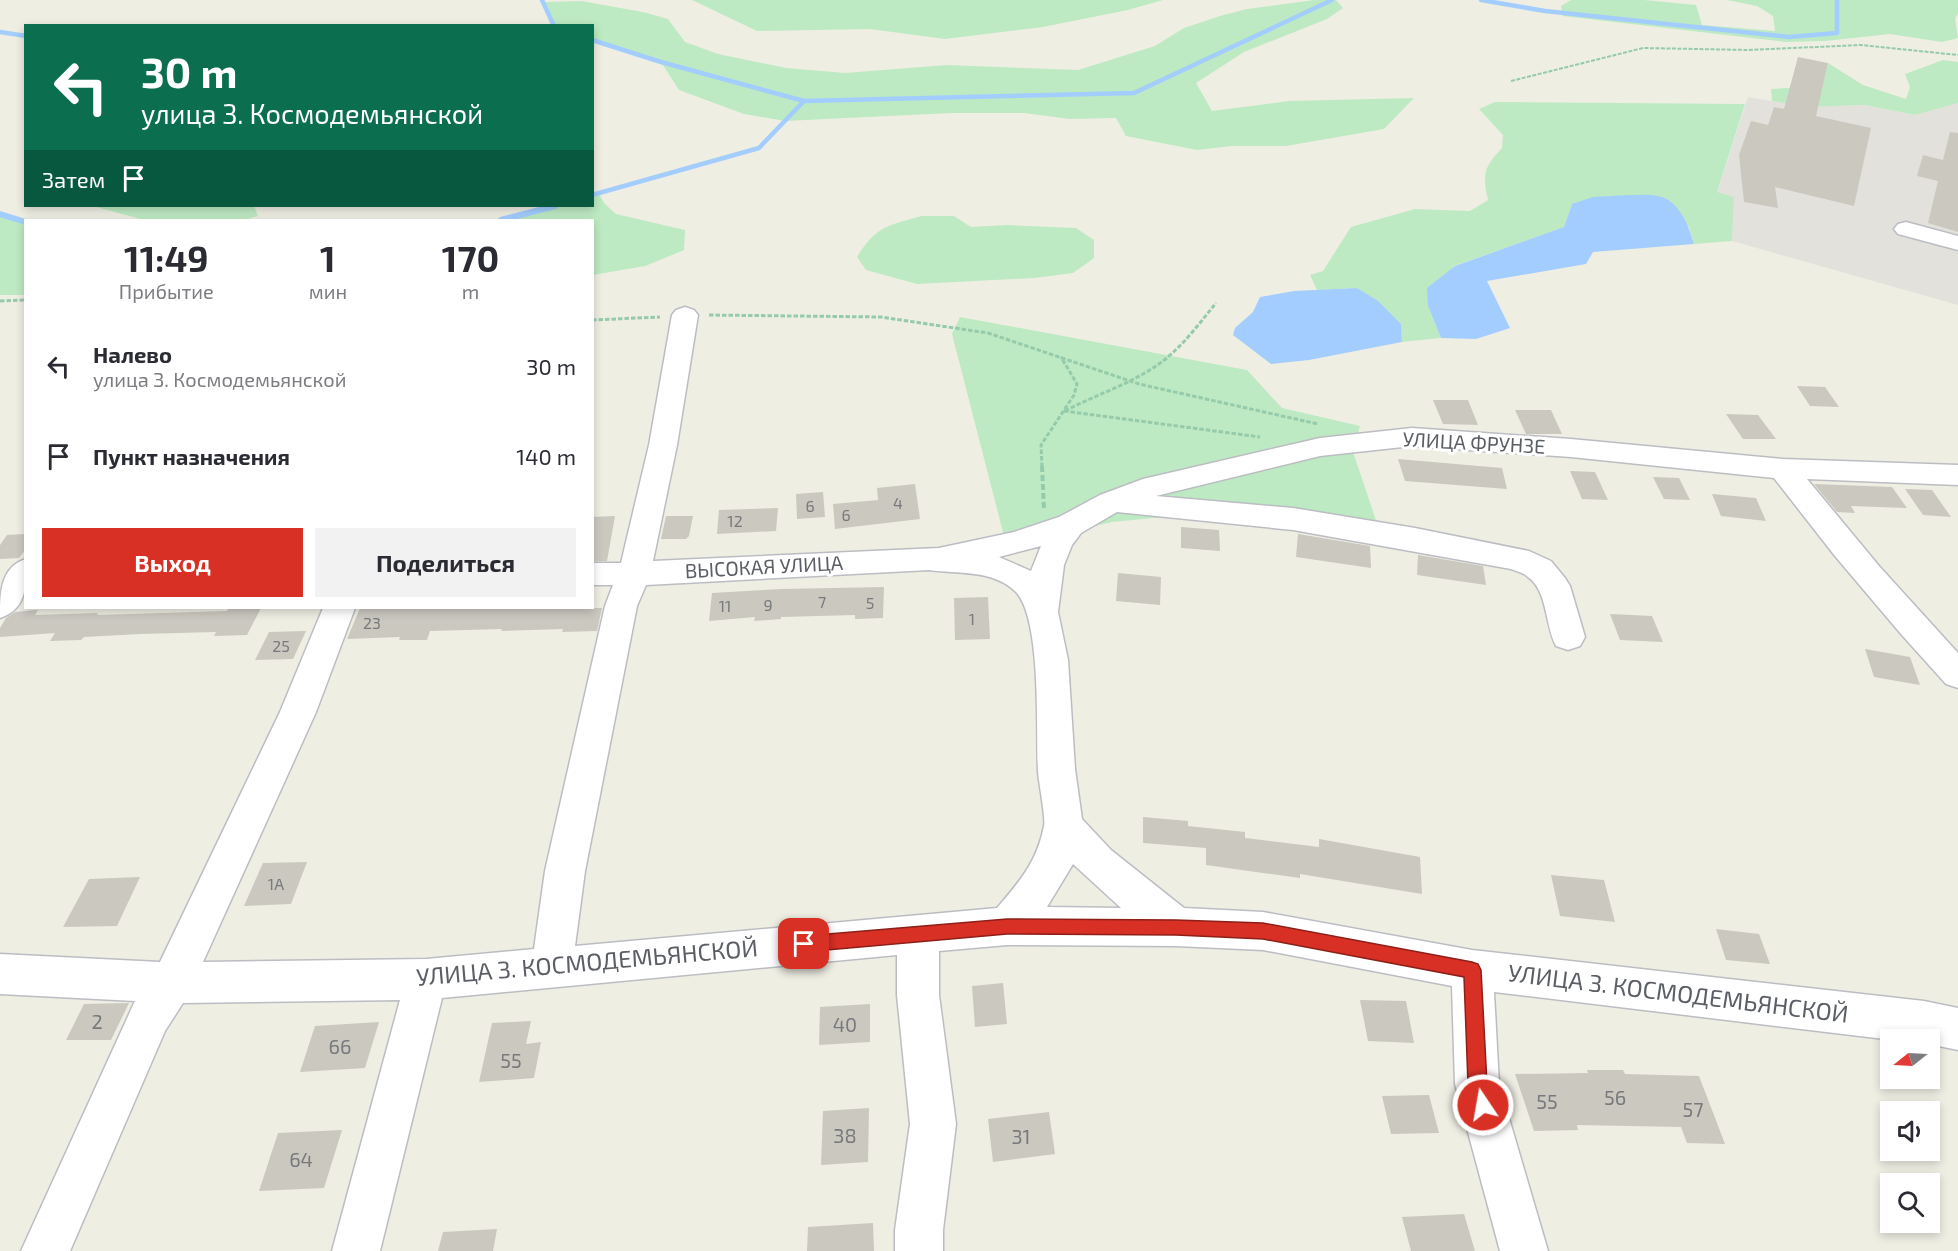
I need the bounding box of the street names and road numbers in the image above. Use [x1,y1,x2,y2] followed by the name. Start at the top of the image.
[1402,426,1546,458] street label: УЛИЦА ФРУНЗЕ
[684,550,844,582] street label: ВЫСОКАЯ УЛИЦА
[415,932,759,991] street label: УЛИЦА З. КОСМОДЕМЬЯНСКОЙ
[1506,957,1850,1028] street label: УЛИЦА З. КОСМОДЕМЬЯНСКОЙ

